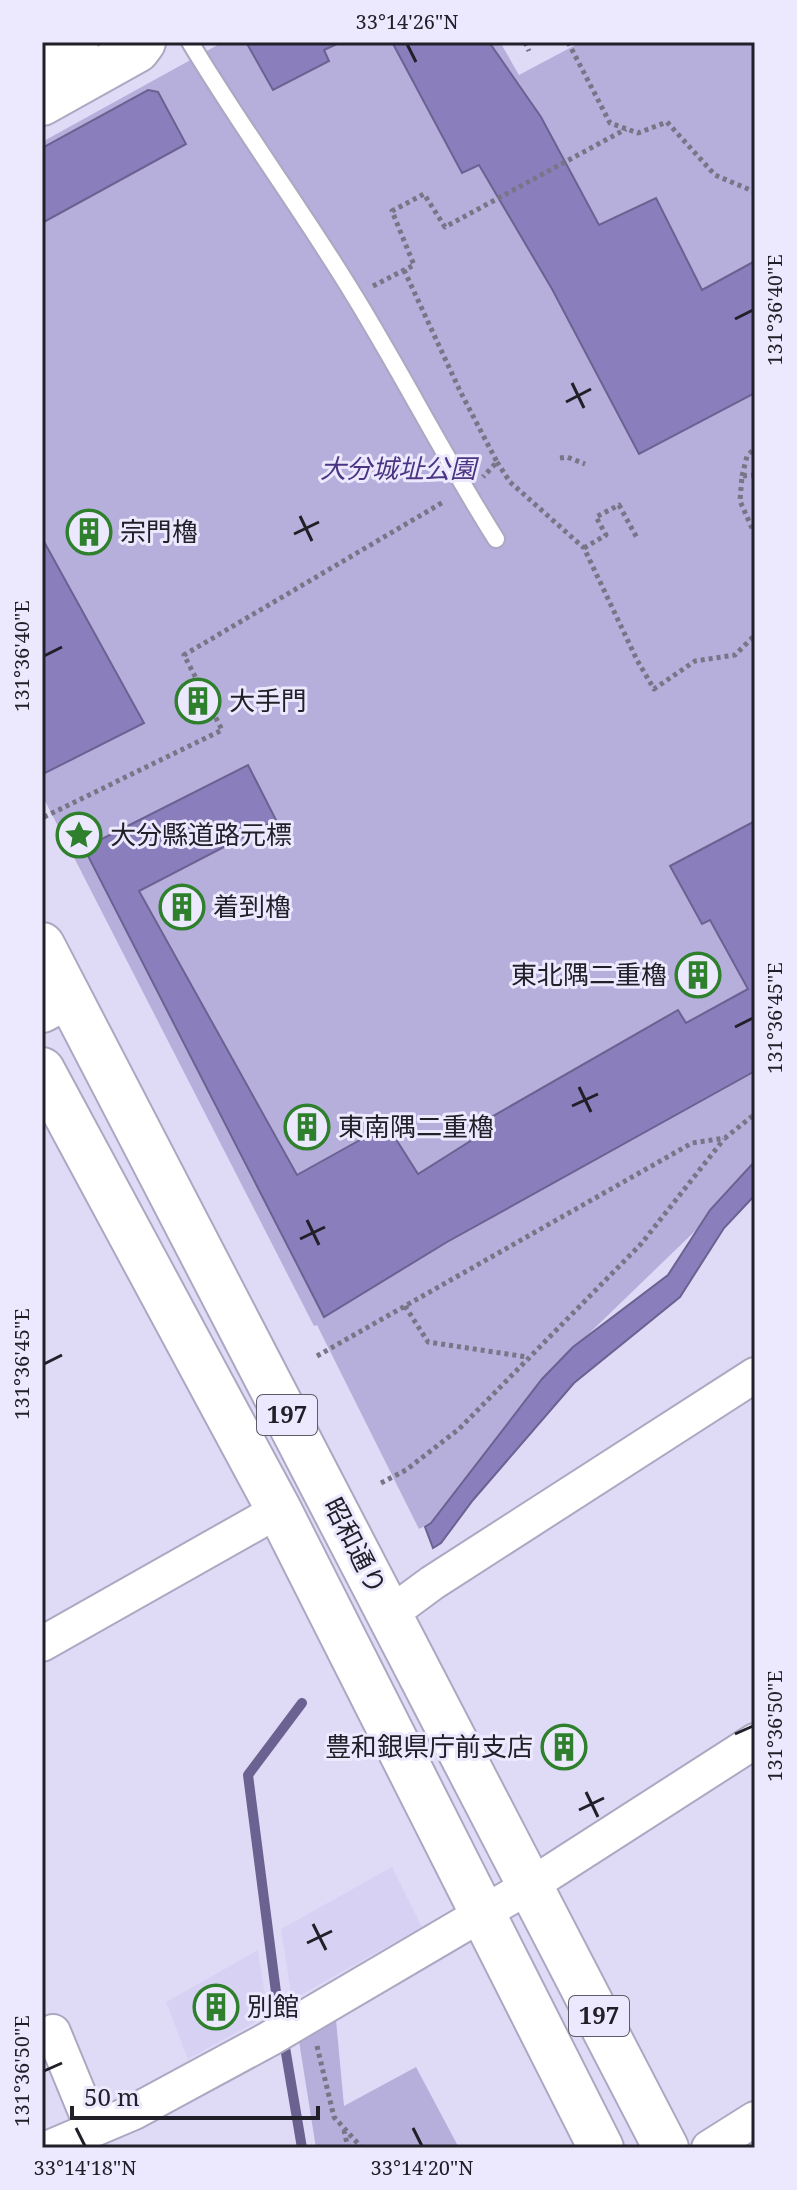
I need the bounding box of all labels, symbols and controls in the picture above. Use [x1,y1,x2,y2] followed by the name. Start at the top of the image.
[356,8,458,35] text: 33°14'26"N
[761,254,788,366] text: 131°36'40"E
[320,450,480,486] park label: 大分城址公園
[65,508,113,556] building icon: 宗門櫓
[120,513,198,549] place label: 宗門櫓
[8,600,35,712] text: 131°36'40"E
[174,677,222,725] building icon: 大手門
[229,682,307,718] place label: 大手門
[55,811,103,859] place icon: 大分縣道路元標
[110,816,292,852] place label: 大分縣道路元標
[158,883,206,931] building icon: 着到櫓
[213,888,291,924] place label: 着到櫓
[674,951,722,999] building icon: 東北隅二重櫓
[511,956,667,992] place label: 東北隅二重櫓
[761,962,788,1074] text: 131°36'45"E
[283,1103,331,1151] building icon: 東南隅二重櫓
[338,1108,494,1144] place label: 東南隅二重櫓
[8,1308,35,1420] text: 131°36'45"E
[257,1395,317,1435] road number: 197
[316,1491,396,1600] street label: 昭和通り
[761,1670,788,1782] text: 131°36'50"E
[540,1723,588,1771] building icon: 豊和銀県庁前支店
[325,1728,533,1764] place label: 豊和銀県庁前支店
[192,1983,240,2031] building icon: 別館
[247,1988,299,2024] place label: 別館
[569,1996,629,2036] road number: 197
[8,2015,35,2127] text: 131°36'50"E
[72,2070,318,2120] scale bar
[84,2080,140,2113] text: 50 m
[34,2154,136,2181] text: 33°14'18"N
[371,2154,473,2181] text: 33°14'20"N

